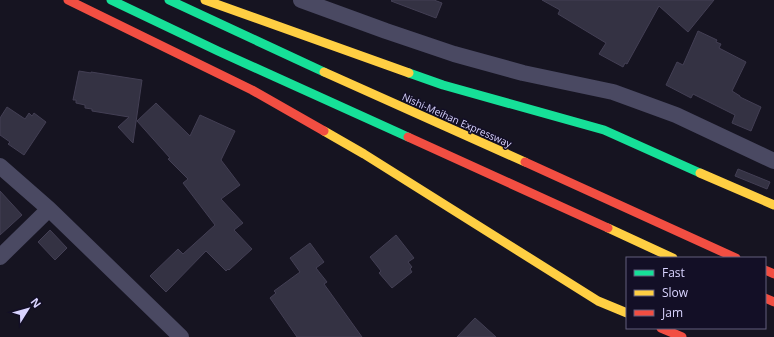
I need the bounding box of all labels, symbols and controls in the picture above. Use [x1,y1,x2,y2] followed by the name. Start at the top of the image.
[400,89,515,151] street label: Nishi-Meihan Expressway
[626,257,766,329] legend
[662,264,685,281] text: Fast
[662,284,689,301] text: Slow
[8,289,48,329] north arrow
[28,295,45,311] text: N
[661,304,683,321] text: Jam

